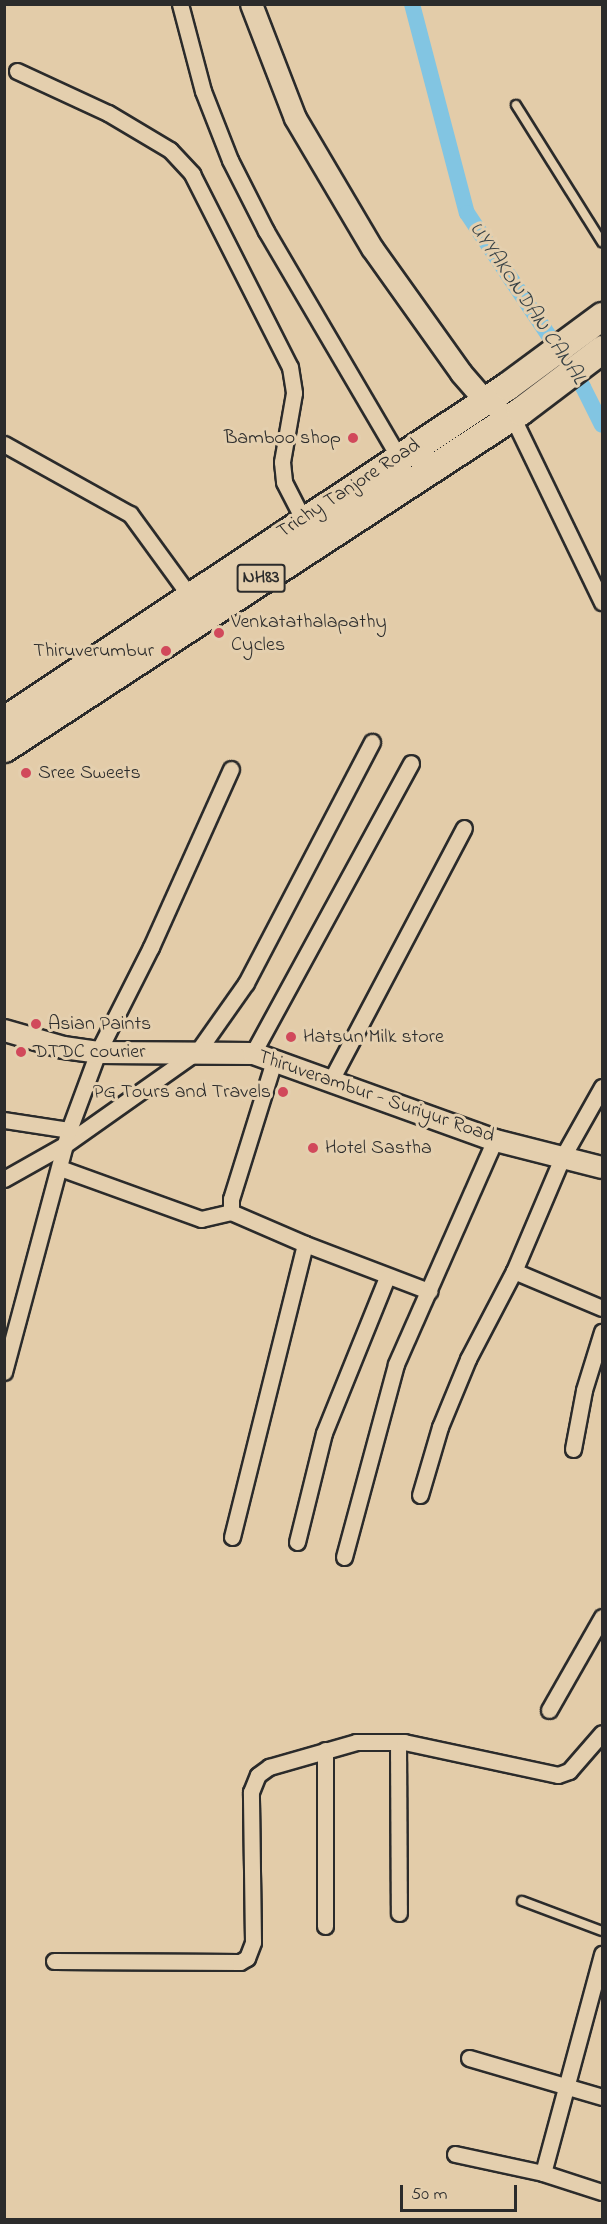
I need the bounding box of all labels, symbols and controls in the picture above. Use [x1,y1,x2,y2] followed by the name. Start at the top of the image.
[463,217,591,389] water label: UYYAKONDAN CANAL
[224,426,341,450] place label: Bamboo shop
[346,431,360,445] marker: Bamboo shop
[273,434,425,544] street label: Trichy Tanjore Road
[236,563,286,593] road number: NH83
[231,610,386,657] place label: Venkatathalapathy Cycles
[212,626,226,640] marker: Venkatathalapathy Cycles
[33,639,154,663] place label: Thiruverumbur
[159,644,173,658] marker: Thiruverumbur
[38,761,141,785] place label: Sree Sweets
[19,766,33,780] marker: Sree Sweets
[48,1012,151,1036] place label: Asian Paints
[29,1017,43,1031] marker: Asian Paints
[303,1025,444,1049] place label: Hatsun Milk store
[284,1030,298,1044] marker: Hatsun Milk store
[33,1040,145,1064] place label: DTDC courier
[14,1045,28,1059] marker: DTDC courier
[254,1045,498,1149] street label: Thiruverambur - Suriyur Road
[93,1080,271,1104] place label: PG Tours and Travels
[276,1085,290,1099] marker: PG Tours and Travels
[325,1136,432,1160] place label: Hotel Sastha
[306,1141,320,1155] marker: Hotel Sastha
[403,2173,520,2211] scale bar
[411,2182,448,2208] text: 50 m

